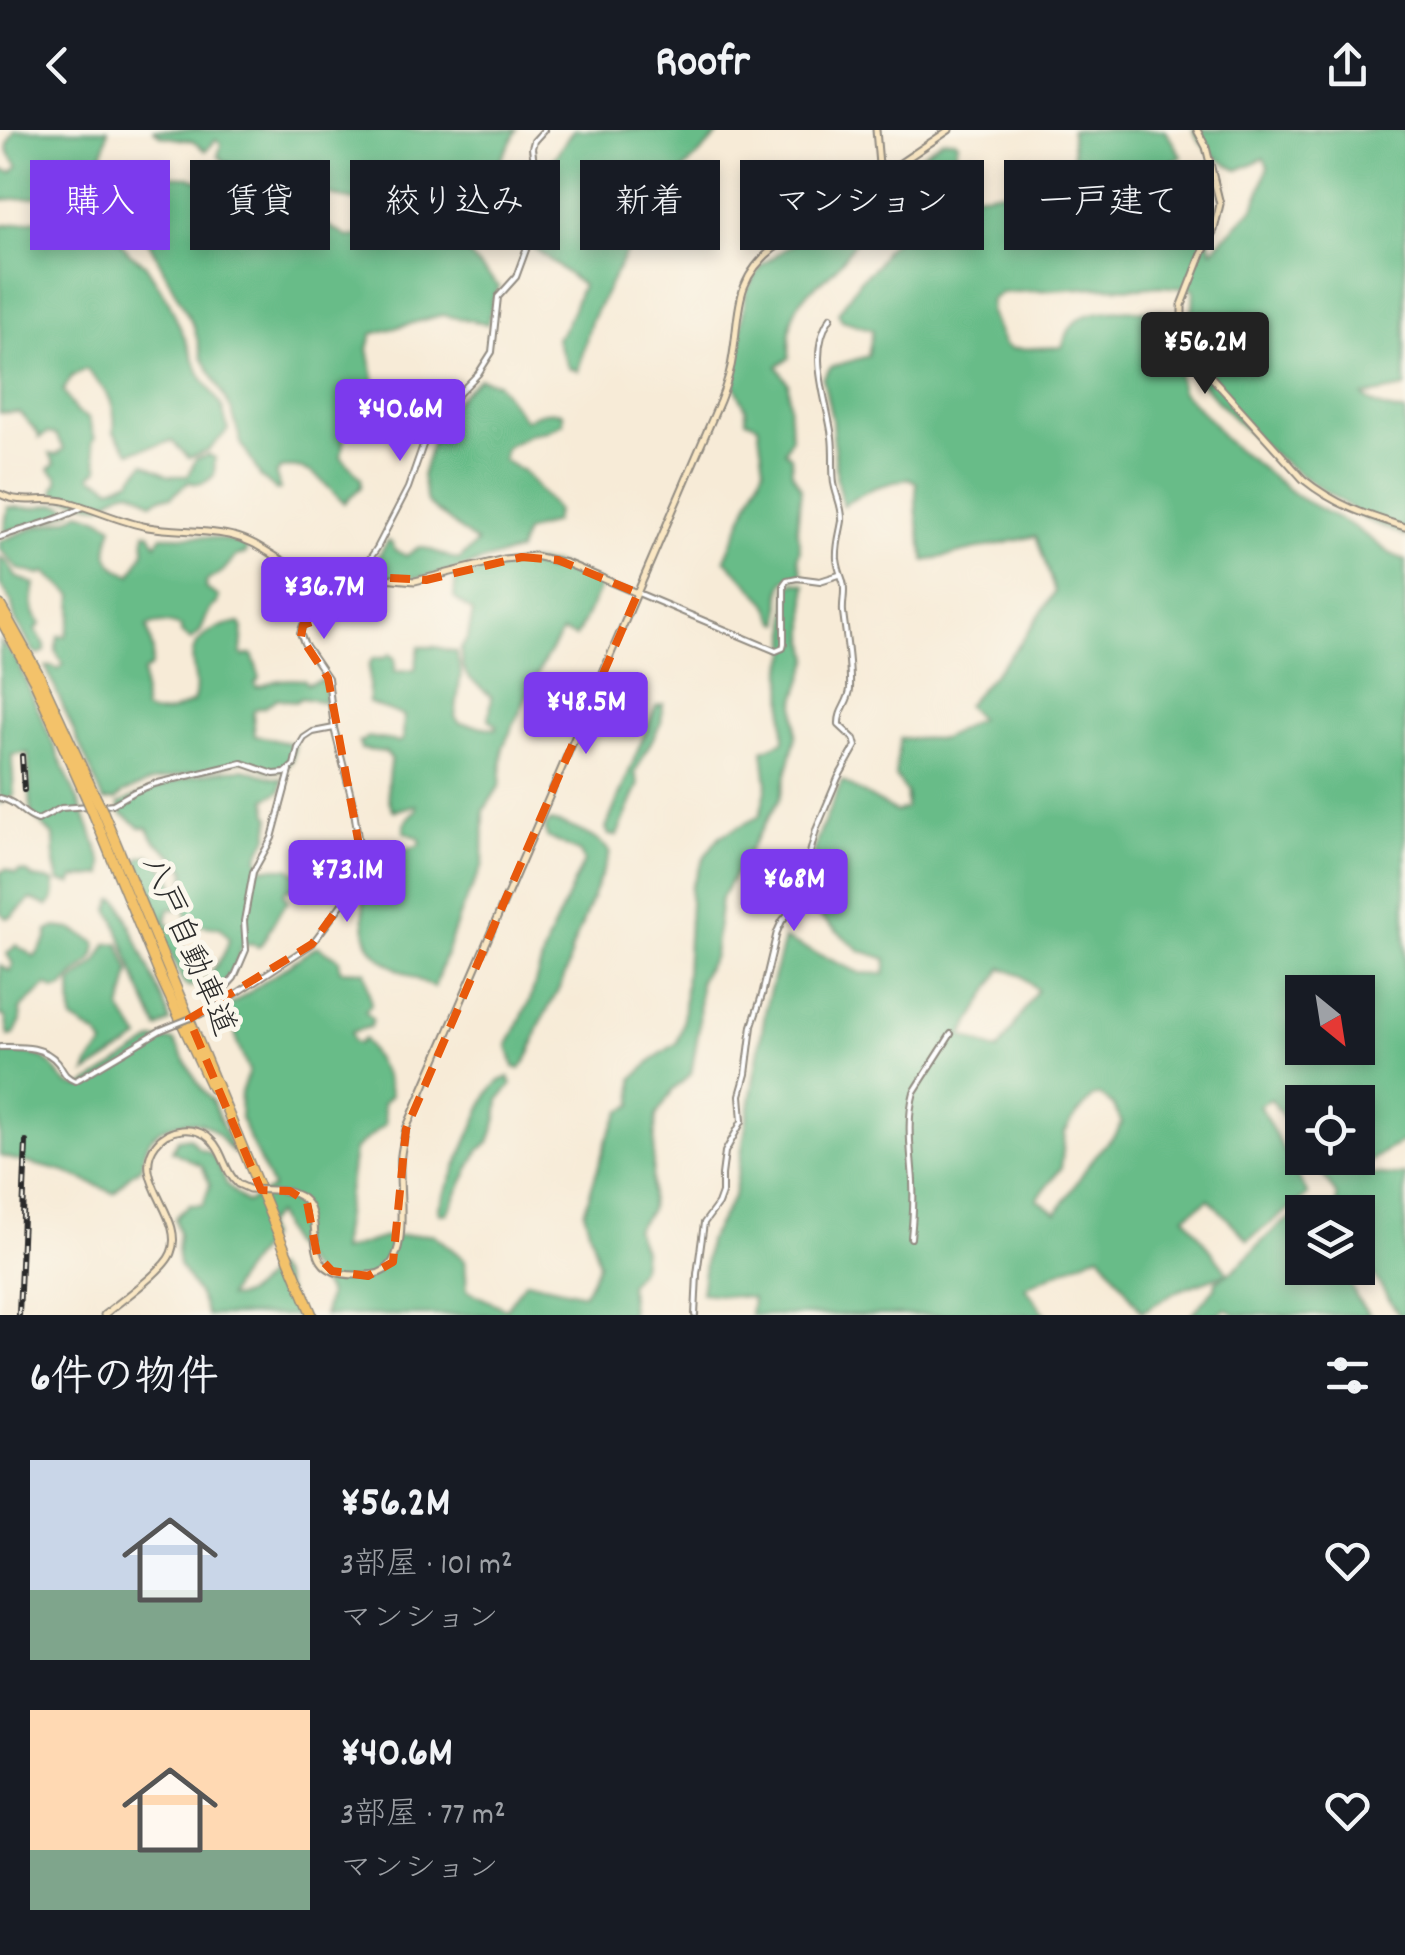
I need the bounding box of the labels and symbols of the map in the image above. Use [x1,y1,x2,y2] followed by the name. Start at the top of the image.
[1124,312,1286,397] pin: ¥56.2M
[319,379,481,464] pin: ¥40.6M
[243,557,405,642] pin: ¥36.7M
[505,672,667,757] pin: ¥48.5M
[266,840,428,925] pin: ¥73.1M
[735,849,853,934] pin: ¥68M
[127,850,245,1044] street label: 八戸自動車道
[1285,975,1375,1065] north arrow

